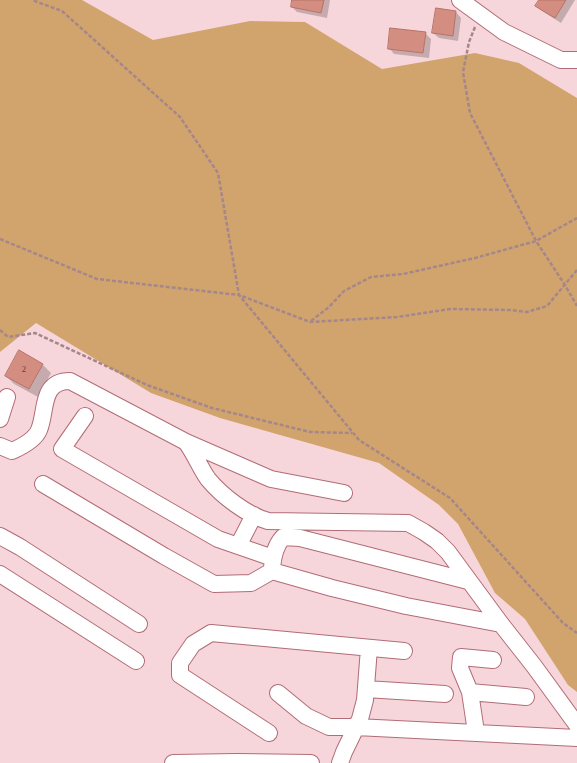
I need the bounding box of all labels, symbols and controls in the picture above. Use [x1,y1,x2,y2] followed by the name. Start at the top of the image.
[22,365,26,375] house number: 2

